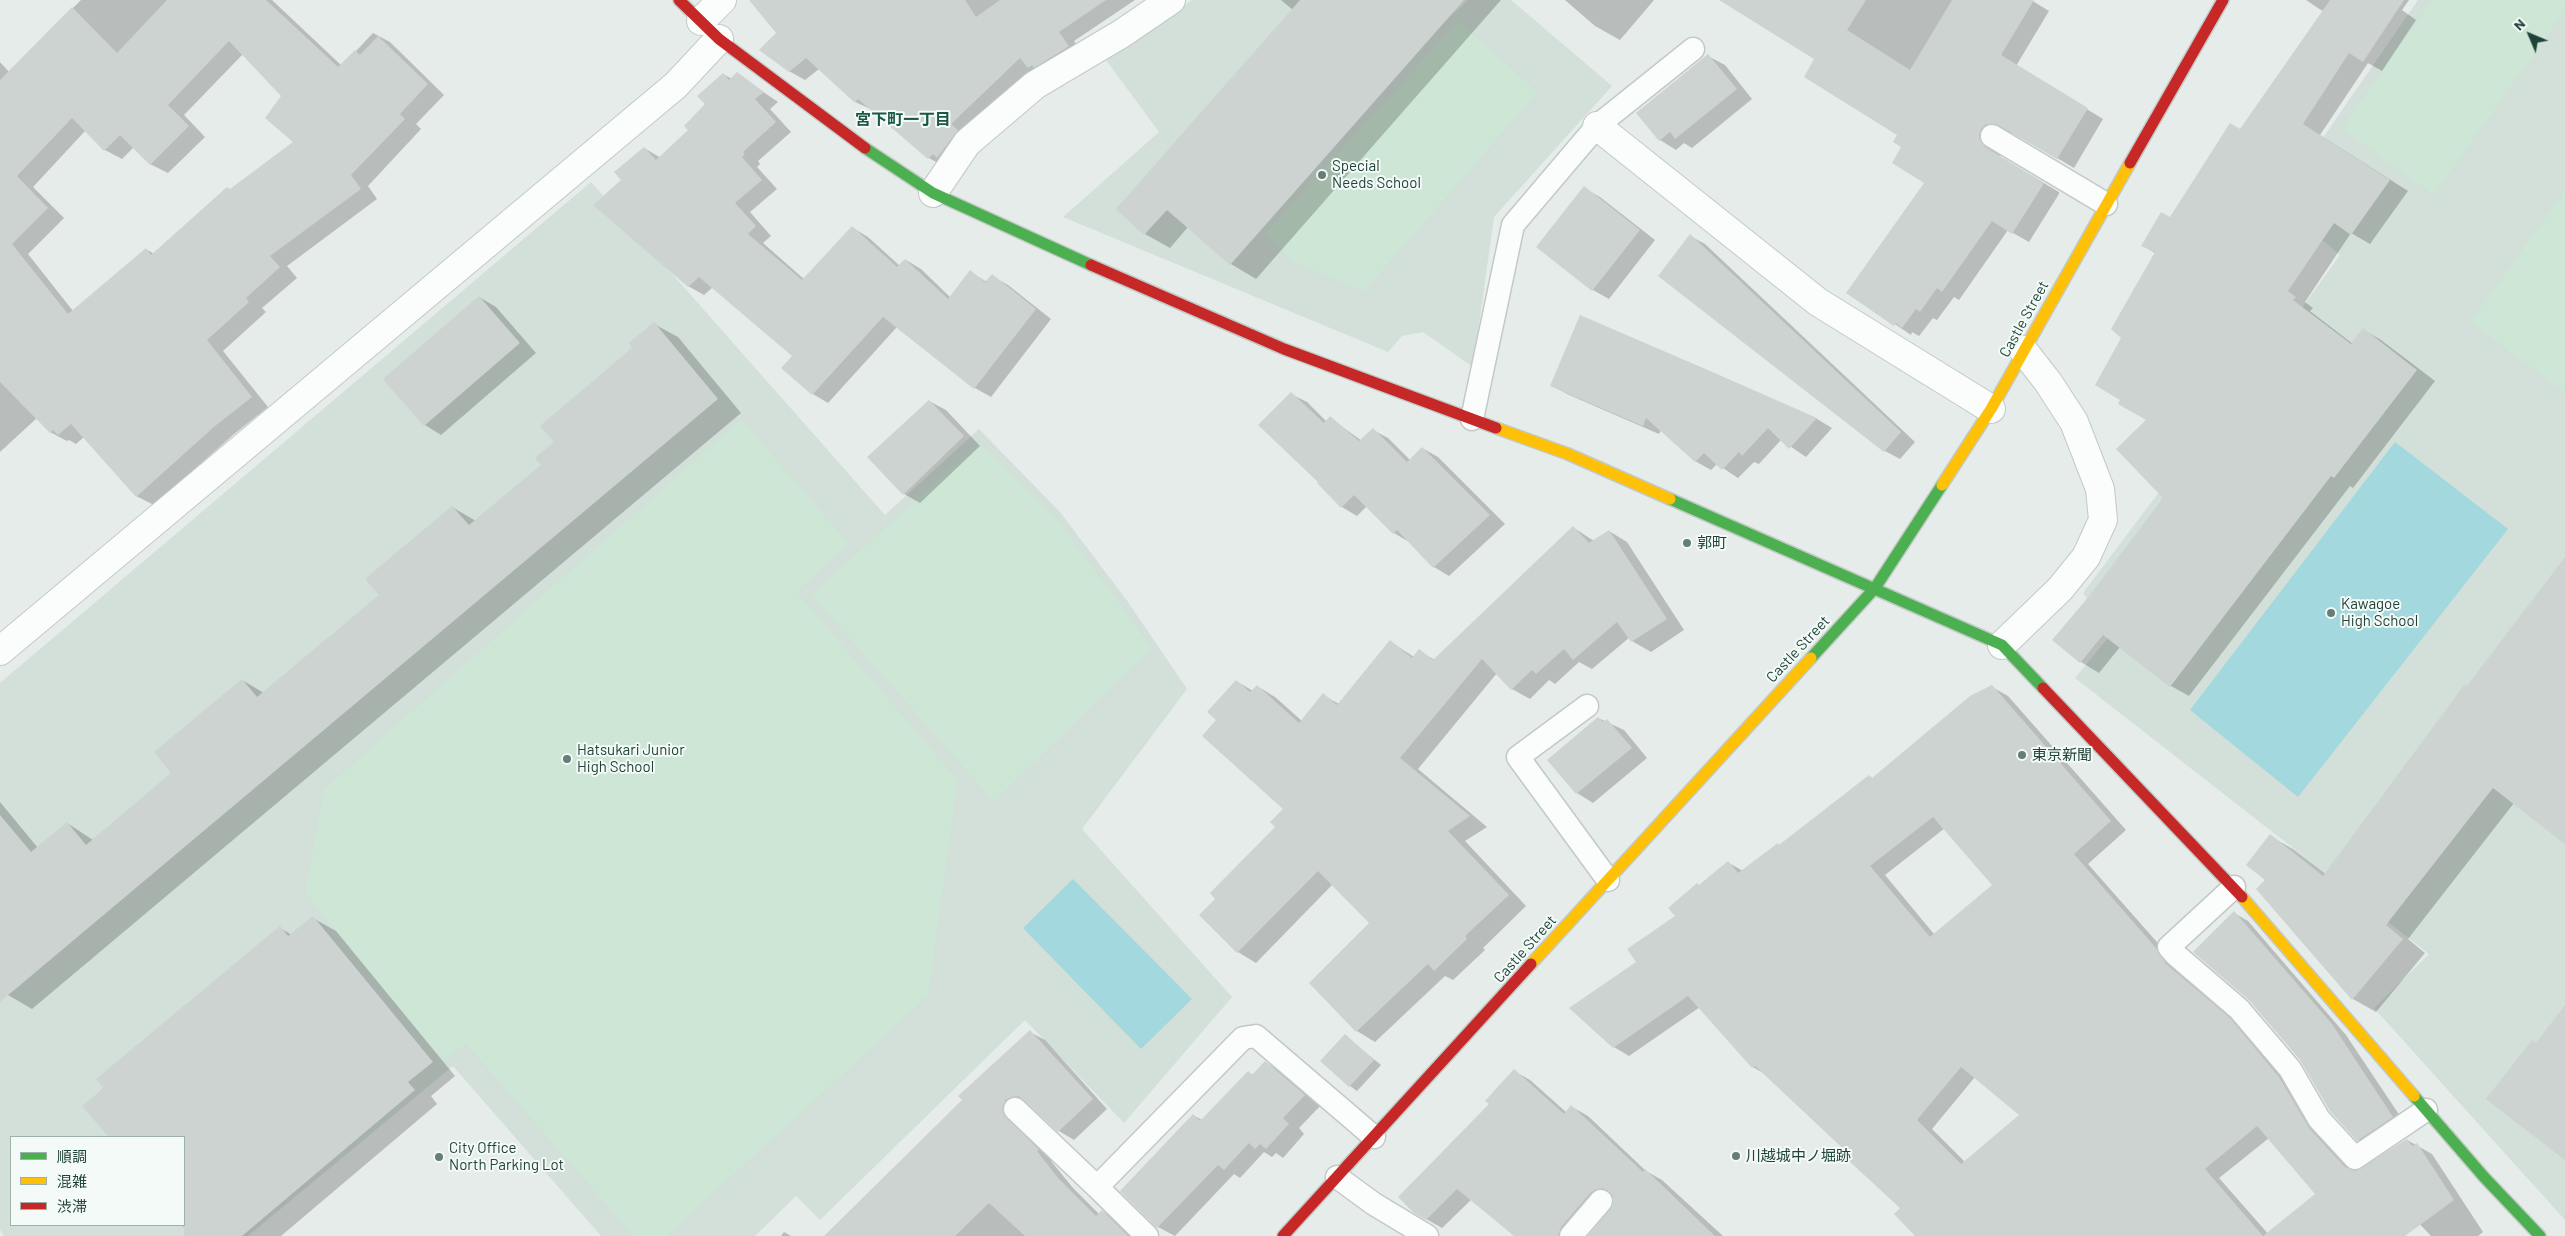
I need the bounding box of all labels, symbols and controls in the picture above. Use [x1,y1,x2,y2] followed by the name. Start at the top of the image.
[2505,10,2555,60] north arrow
[2510,15,2528,33] text: N
[855,110,951,130] district label: 宮下町一丁目
[1332,157,1421,192] place label: Special Needs School
[1316,169,1328,181] marker: Special Needs School
[1996,278,2052,360] street label: Castle Street
[1697,534,1727,552] place label: 郭町
[1681,537,1693,549] marker: 郭町
[2341,595,2418,630] place label: Kawagoe High School
[2325,607,2337,619] marker: Kawagoe High School
[1763,612,1833,686] street label: Castle Street
[577,741,685,776] place label: Hatsukari Junior High School
[2032,746,2092,764] place label: 東京新聞
[2016,749,2028,761] marker: 東京新聞
[561,753,573,765] marker: Hatsukari Junior High School
[1490,911,1560,987] street label: Castle Street
[10,1136,185,1226] legend
[449,1139,564,1174] place label: City Office North Parking Lot
[57,1147,87,1165] text: 順調
[1746,1147,1851,1165] place label: 川越城中ノ堀跡
[1730,1150,1742,1162] marker: 川越城中ノ堀跡
[433,1151,445,1163] marker: City Office North Parking Lot
[57,1172,87,1190] text: 混雑
[57,1197,87,1215] text: 渋滞

